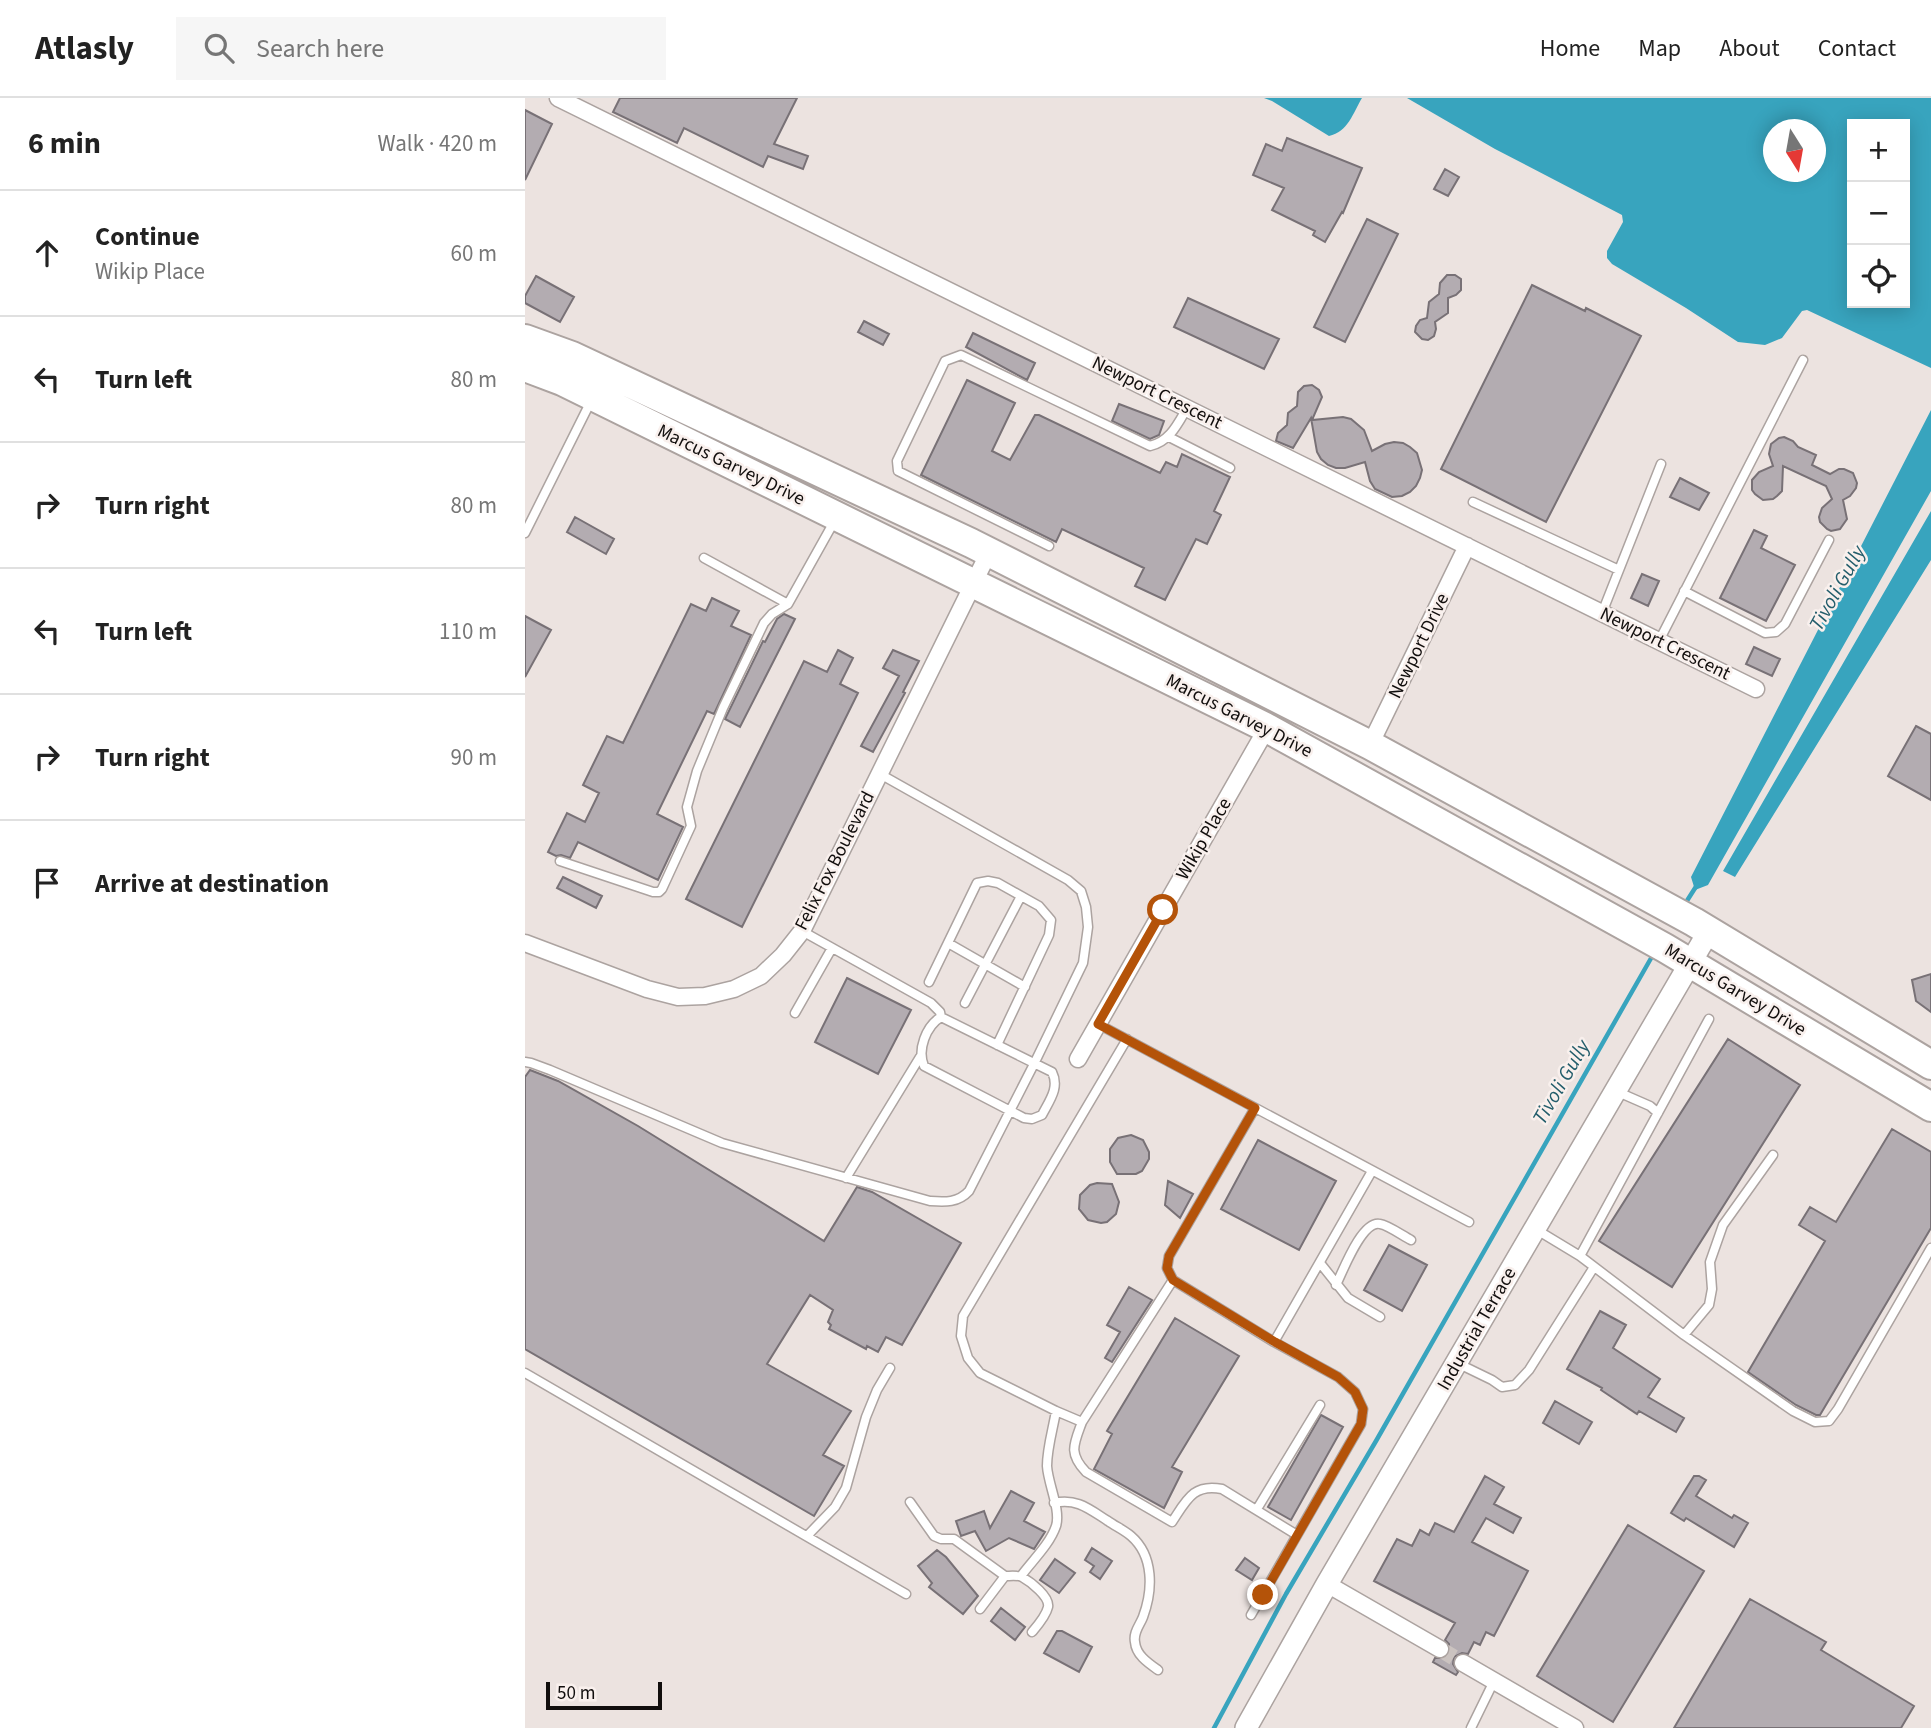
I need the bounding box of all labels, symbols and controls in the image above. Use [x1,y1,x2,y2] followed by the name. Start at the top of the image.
[176,17,666,80] search box
[35,25,134,72] text: Atlasly
[200,29,238,67] icon: search
[256,30,384,67] text: Search here
[1540,31,1600,66] text: Home
[1638,31,1681,66] text: Map
[1719,31,1780,66] text: About
[1818,31,1896,66] text: Contact
[1763,119,1826,182] north arrow
[1847,119,1910,308] map controls
[1847,119,1910,182] button: +
[28,122,101,165] text: 6 min
[378,127,497,160] text: Walk · 420 m
[1847,182,1910,245] button: −
[95,218,200,255] text: Continue
[28,234,66,272] icon: ahead
[450,237,497,270] text: 60 m
[1847,245,1910,308] button: locate
[95,255,205,288] text: Wikip Place
[1087,350,1227,437] street label: Newport Crescent
[28,360,66,398] icon: left
[95,361,192,398] text: Turn left
[450,363,497,396] text: 80 m
[653,418,809,512] street label: Marcus Garvey Drive
[28,486,66,524] icon: right
[95,487,210,524] text: Turn right
[450,489,497,522] text: 80 m
[1801,539,1874,636] water label: Tivoli Gully
[1382,589,1456,703] street label: Newport Drive
[1595,601,1735,688] street label: Newport Crescent
[28,612,66,650] icon: left
[95,613,192,650] text: Turn left
[439,615,497,648] text: 110 m
[1161,667,1317,765] street label: Marcus Garvey Drive
[28,738,66,776] icon: right
[95,739,210,776] text: Turn right
[450,741,497,774] text: 90 m
[788,787,882,935] street label: Felix Fox Boulevard
[1170,793,1238,885] street label: Wikip Place
[28,864,66,902] icon: arrive
[95,865,329,902] text: Arrive at destination
[1147,894,1178,925] route start
[1659,937,1811,1043] street label: Marcus Garvey Drive
[1525,1033,1598,1130] water label: Tivoli Gully
[1431,1262,1523,1396] street label: Industrial Terrace
[1247,1579,1278,1610] route end
[546,1679,661,1711] scale bar
[557,1680,595,1707] text: 50 m

